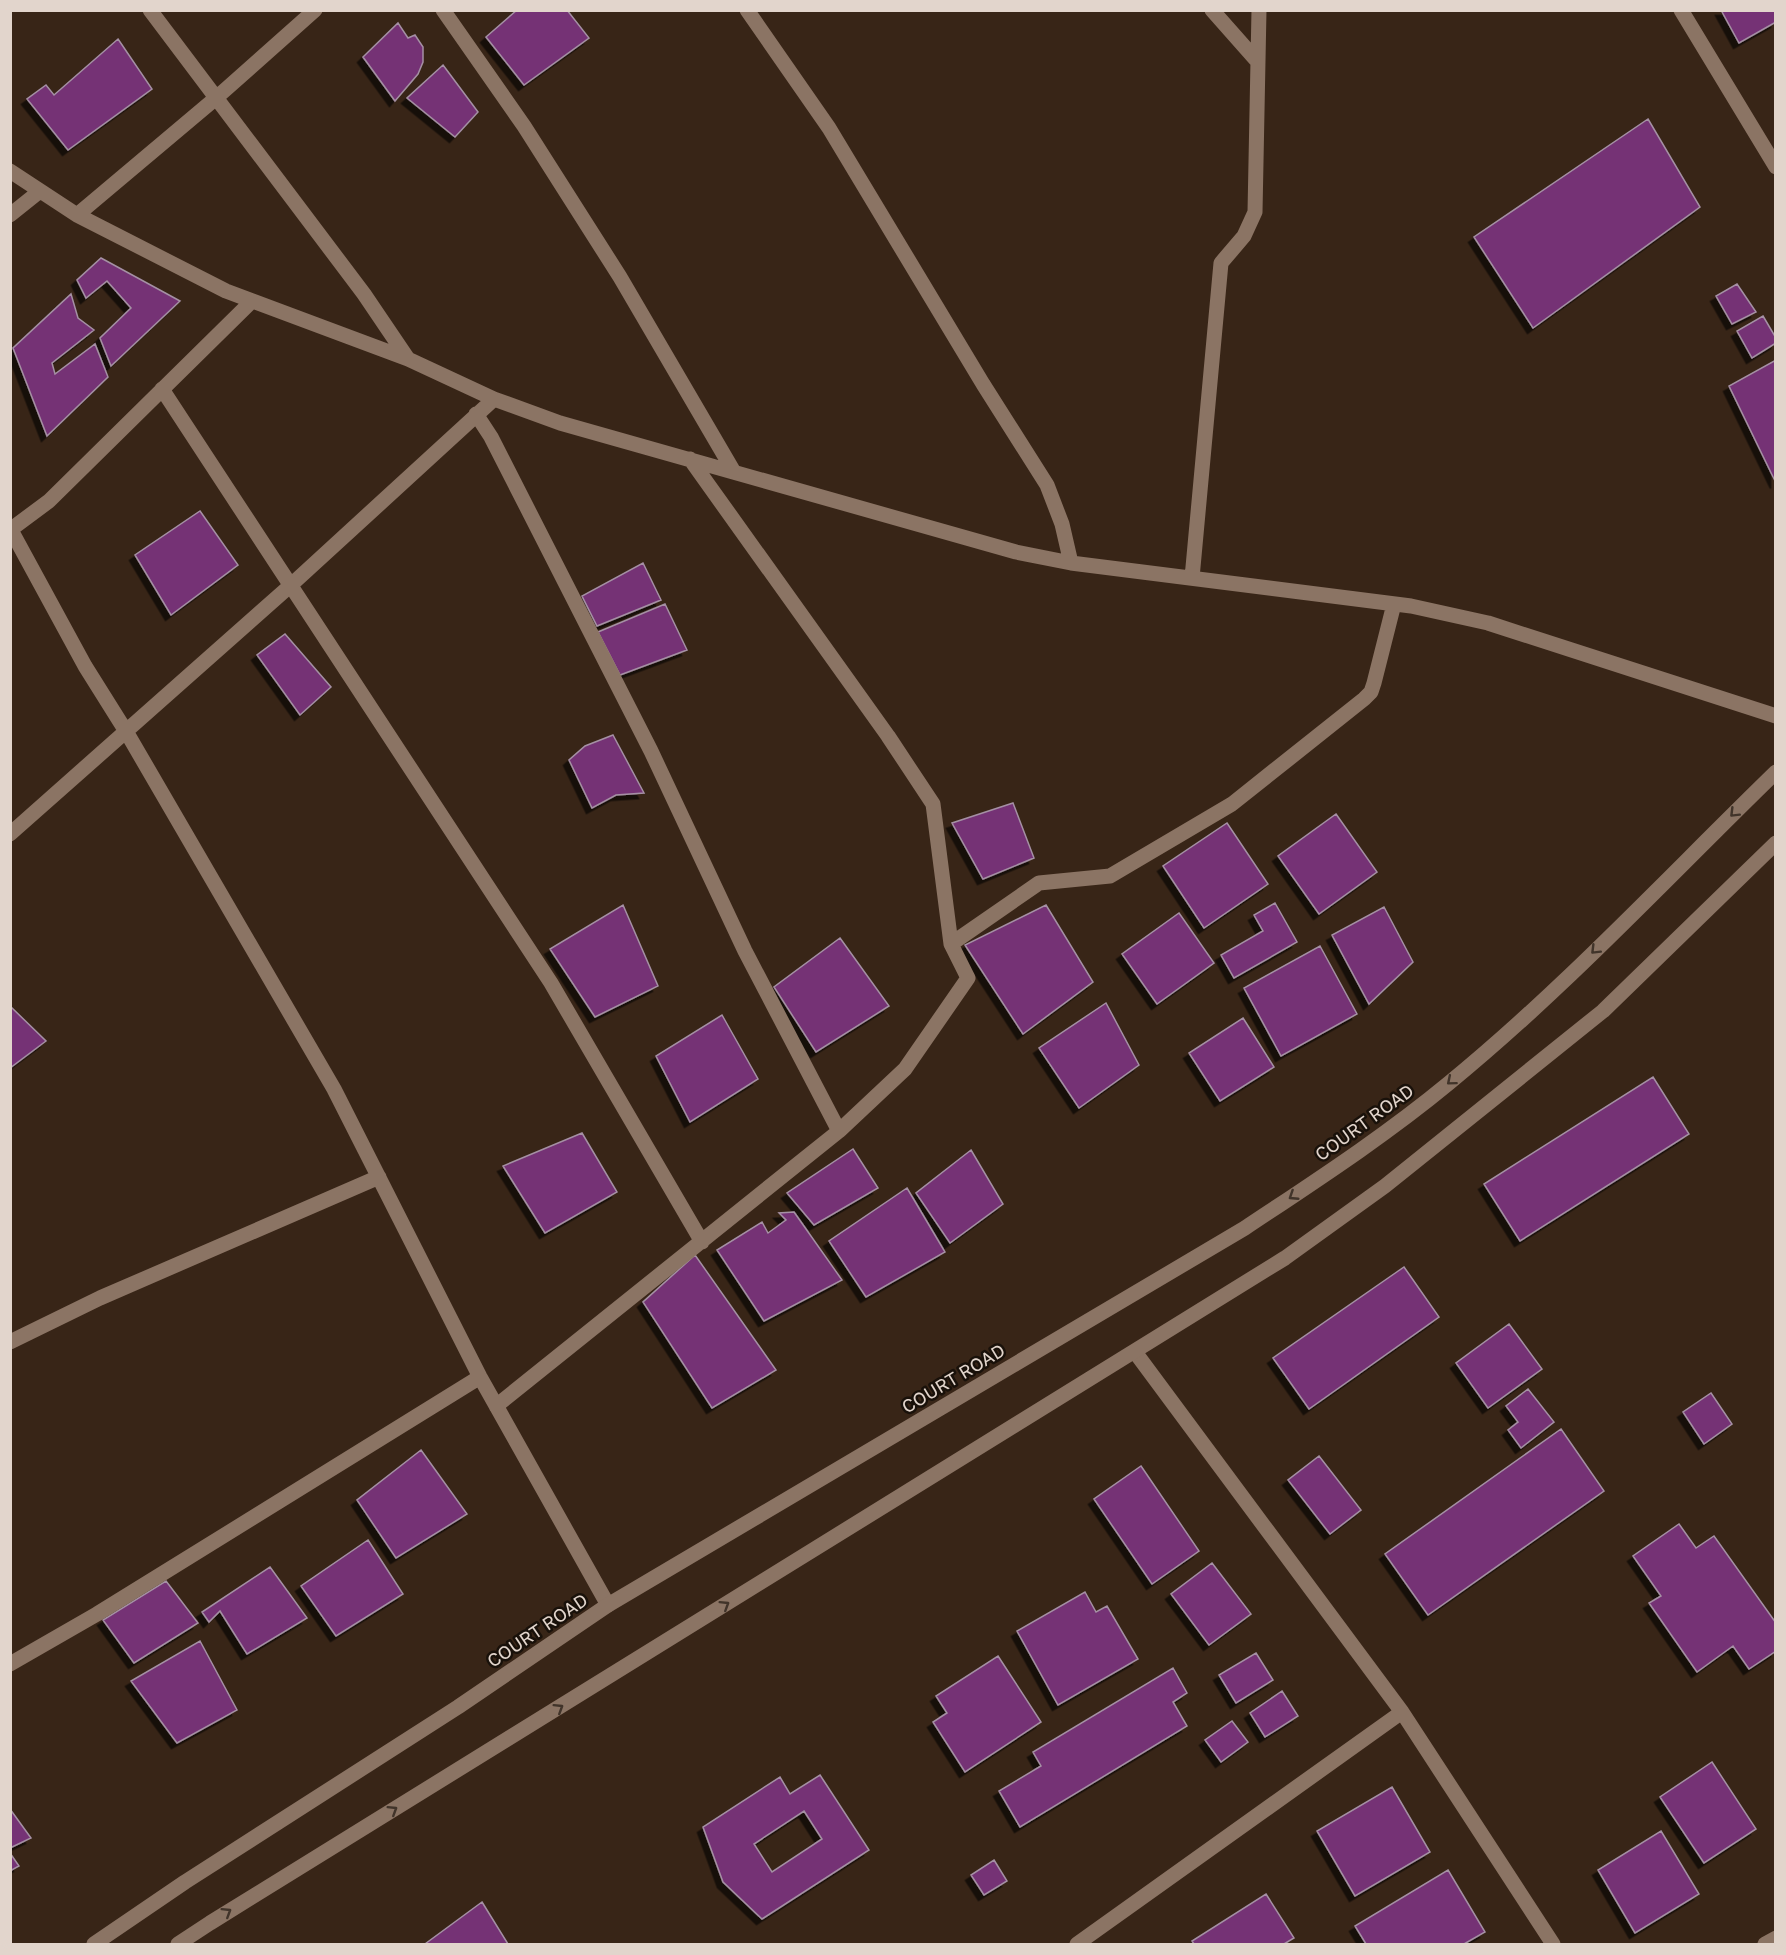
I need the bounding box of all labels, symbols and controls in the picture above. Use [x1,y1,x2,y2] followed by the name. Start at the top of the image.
[1730,806,1740,817] one-way arrow
[1591,943,1601,954] one-way arrow
[1447,1074,1458,1085] one-way arrow
[1310,1079,1418,1165] street label: COURT ROAD
[1289,1189,1300,1200] one-way arrow
[897,1339,1009,1417] street label: COURT ROAD
[483,1588,591,1672] street label: COURT ROAD
[719,1601,729,1613] one-way arrow
[553,1703,563,1715] one-way arrow
[387,1806,397,1818] one-way arrow
[221,1908,231,1920] one-way arrow

